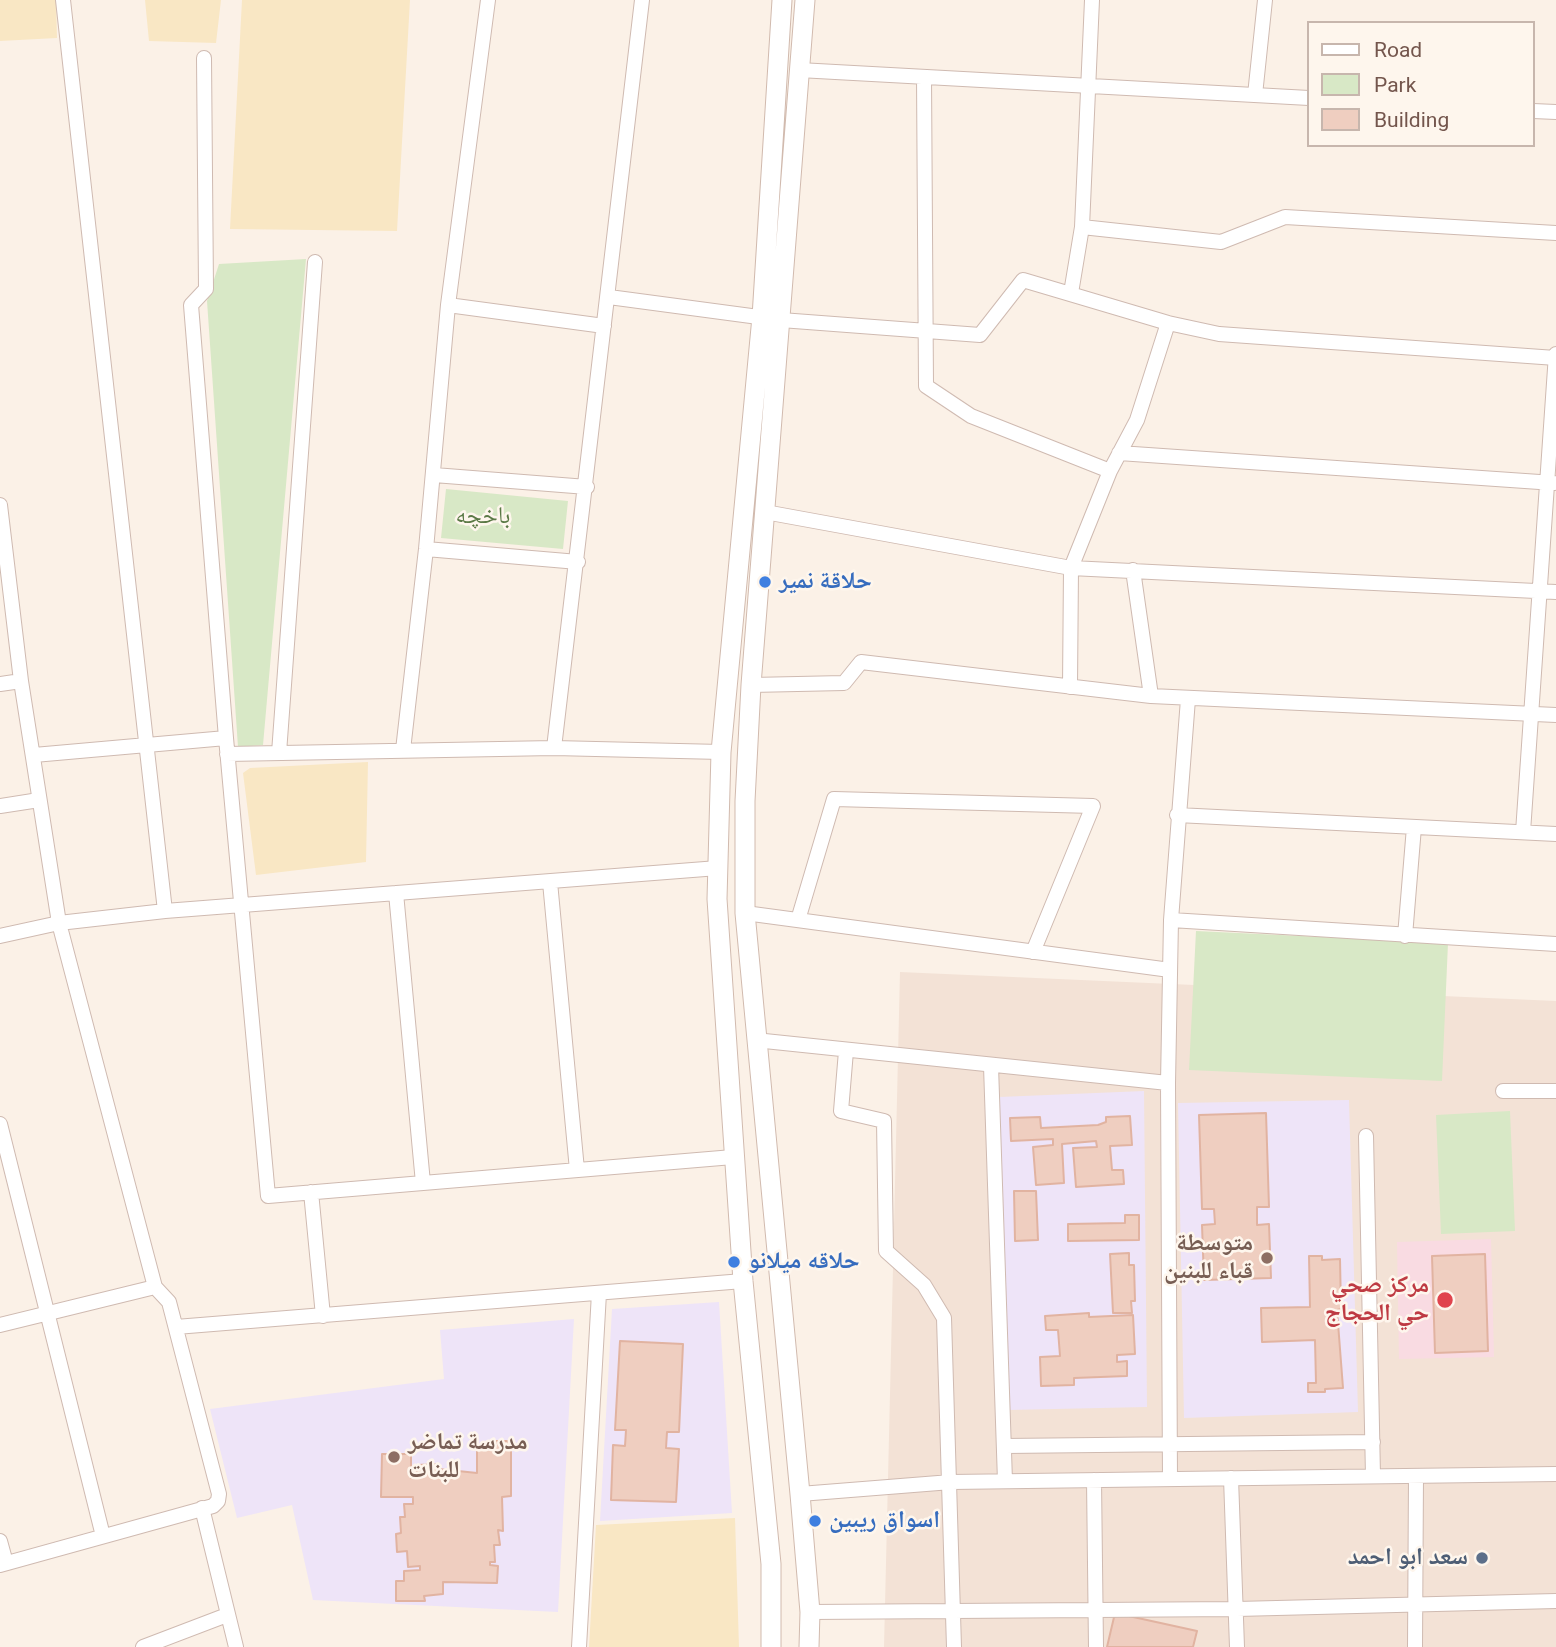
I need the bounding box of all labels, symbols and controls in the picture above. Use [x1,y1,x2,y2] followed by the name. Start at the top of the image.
[1308,21,1535,147] legend
[1374,38,1422,62] text: Road
[1374,73,1416,97] text: Park
[1374,108,1449,132] text: Building
[456,503,510,531] park label: باخچە
[779,568,872,596] place label: حلاقة نمير
[757,574,773,590] marker: حلاقة نمير
[1164,1230,1253,1286] place label: متوسطة قباء للبنين
[748,1248,860,1276] place label: حلاقه ميلانو
[1259,1250,1275,1266] marker: متوسطة قباء للبنين
[726,1254,742,1270] marker: حلاقه ميلانو
[1325,1272,1429,1328] place label: مركز صحي حي الحجاج
[1435,1290,1455,1310] marker: مركز صحي حي الحجاج
[408,1429,528,1485] place label: مدرسة تماضر للبنات
[386,1449,402,1465] marker: مدرسة تماضر للبنات
[829,1507,940,1535] place label: اسواق ريبين
[807,1513,823,1529] marker: اسواق ريبين
[1348,1544,1468,1572] place label: سعد ابو احمد
[1474,1550,1490,1566] marker: سعد ابو احمد

